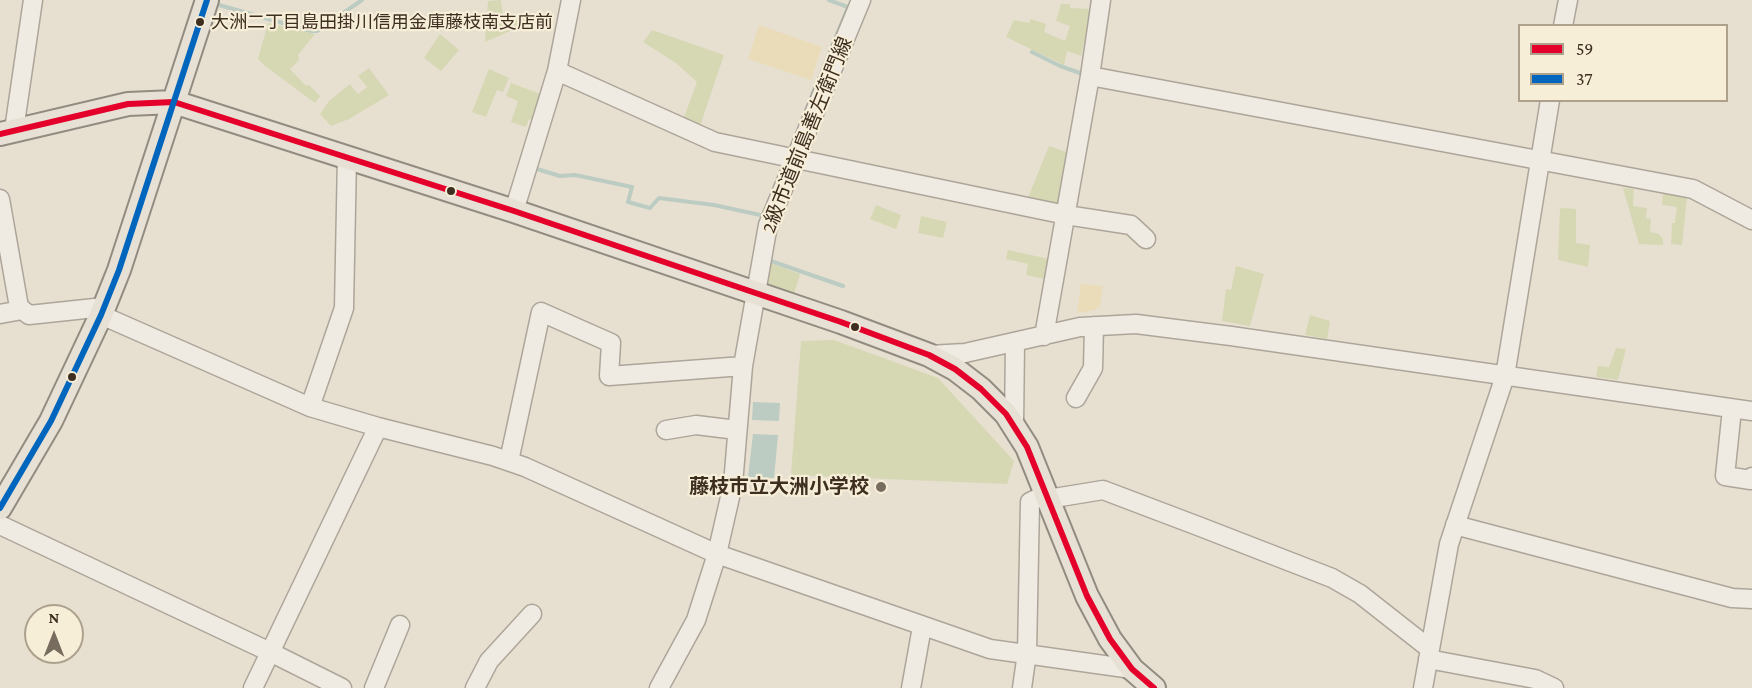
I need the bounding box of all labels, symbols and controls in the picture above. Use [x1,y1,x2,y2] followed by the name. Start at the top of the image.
[211,11,553,33] place label: 大洲二丁目島田掛川信用金庫藤枝南支店前
[194,16,206,28] marker: 大洲二丁目島田掛川信用金庫藤枝南支店前
[1518,24,1728,102] legend
[757,33,857,237] street label: 2級市道前島善左衛門線
[1576,39,1593,59] text: 59
[1576,69,1593,89] text: 37
[445,185,457,197] unlabelled marker
[849,321,861,333] unlabelled marker
[66,371,78,383] unlabelled marker
[689,475,869,499] place label: 藤枝市立大洲小学校
[874,480,888,494] marker: 藤枝市立大洲小学校
[24,604,84,664] north arrow
[49,609,59,626] text: N

